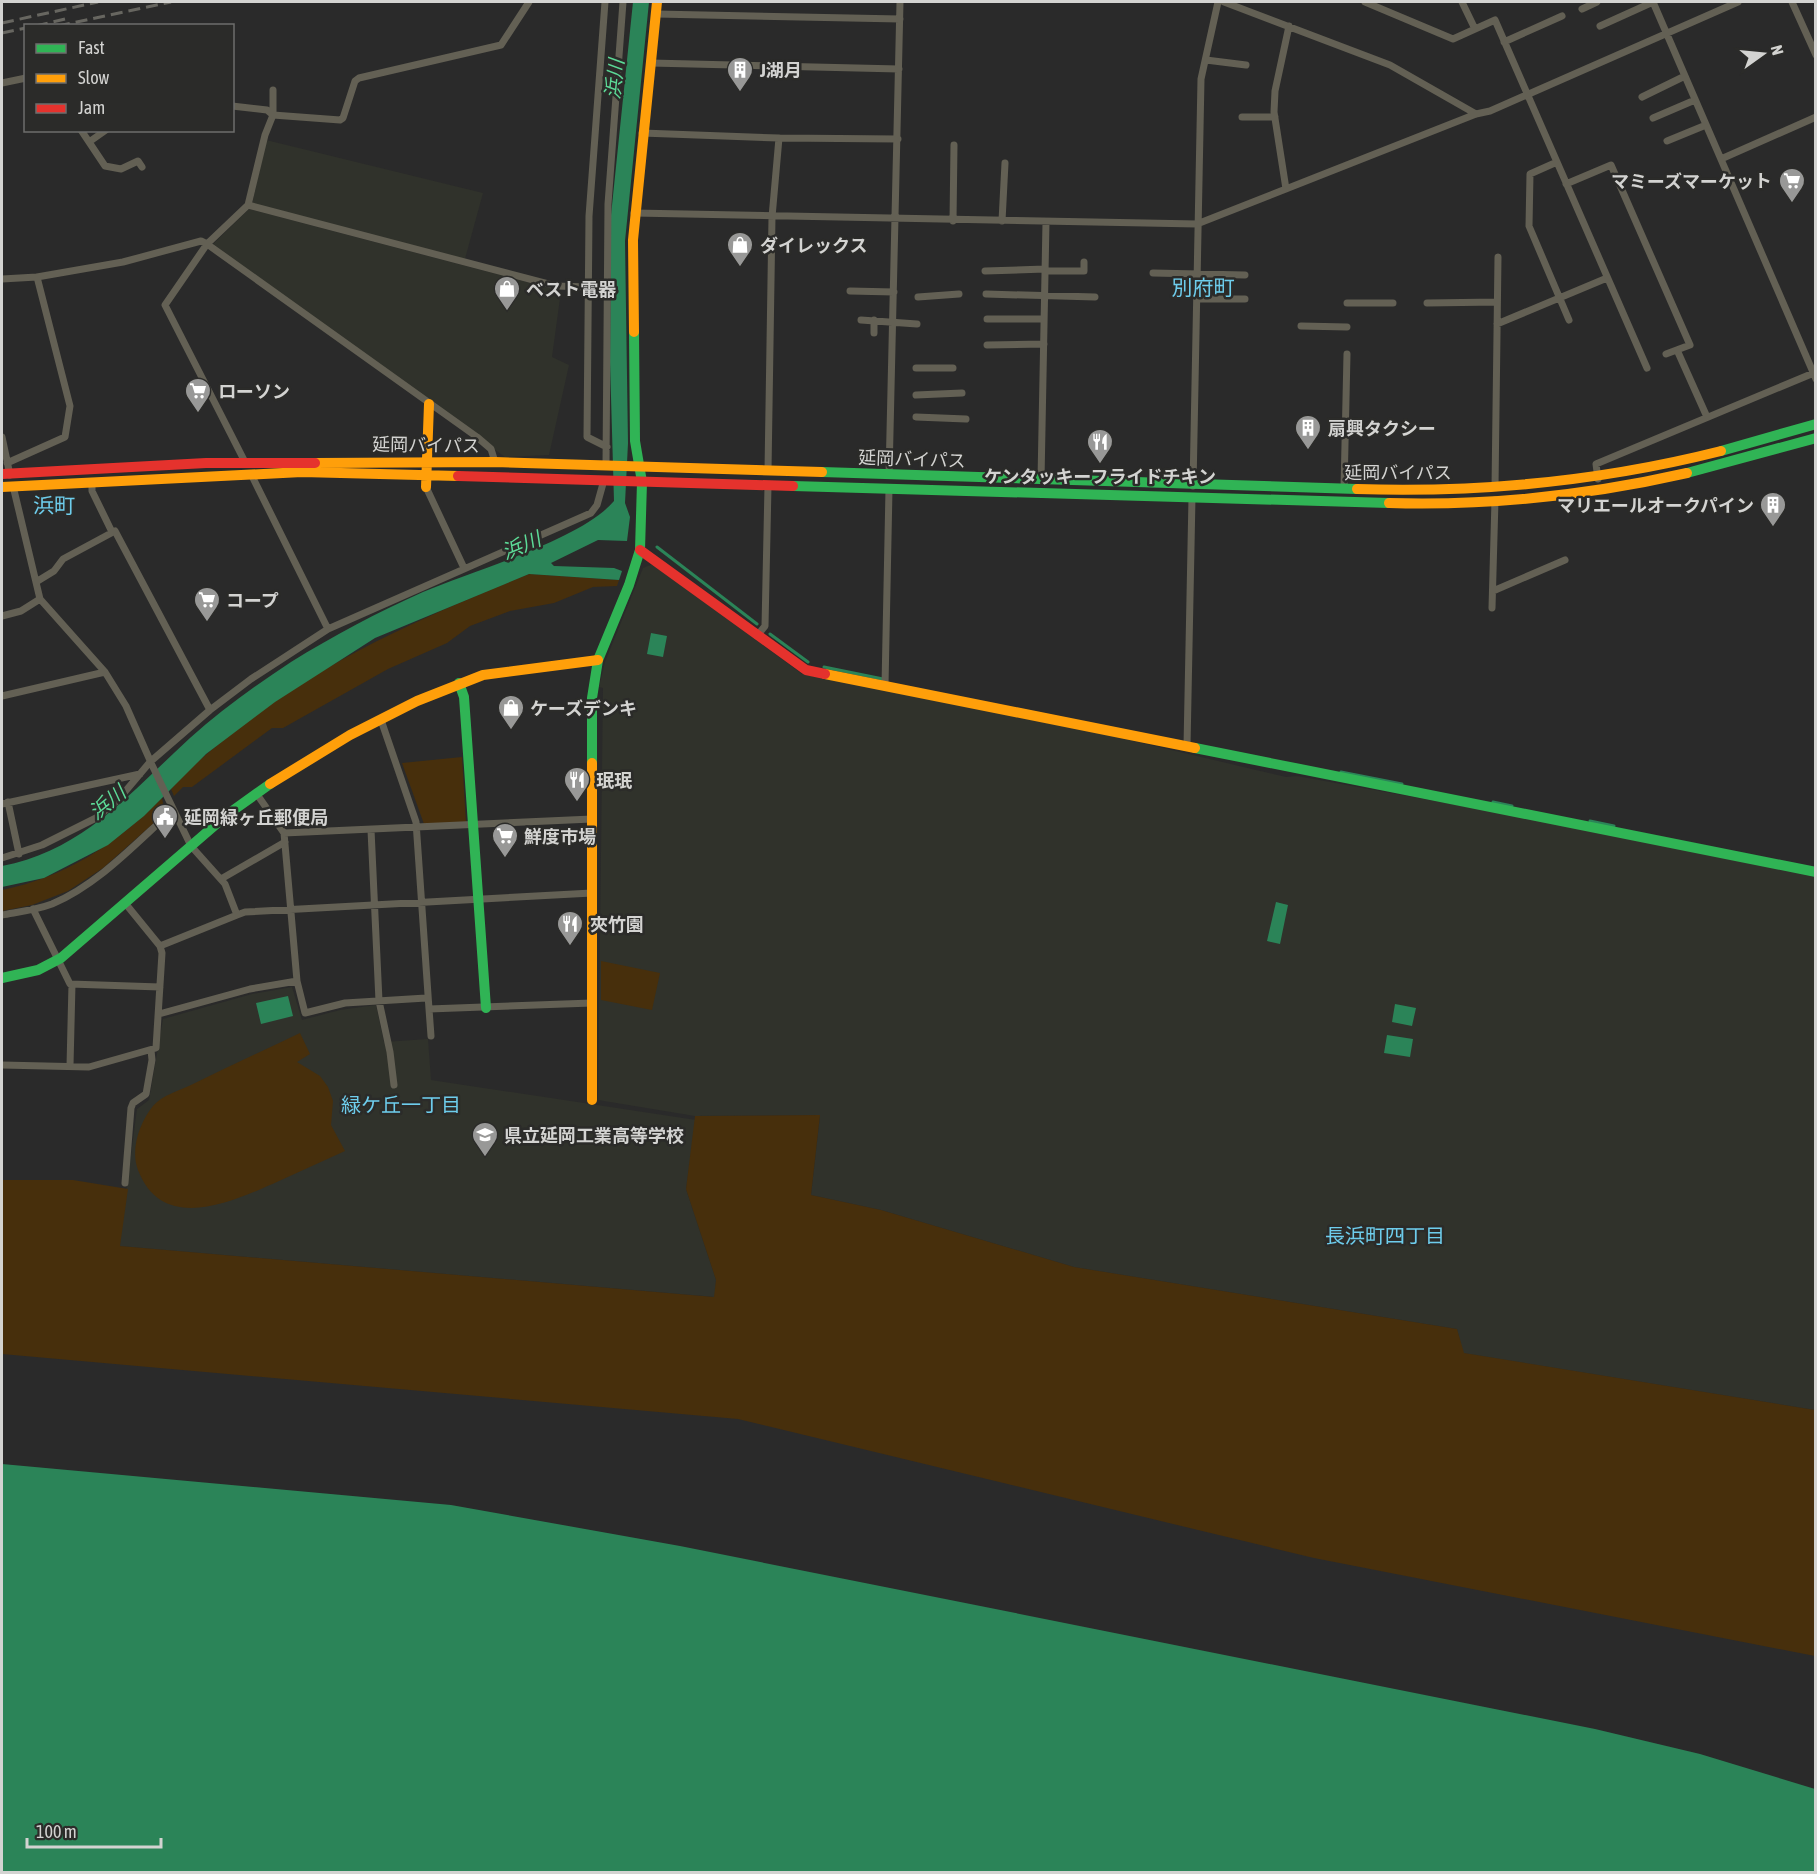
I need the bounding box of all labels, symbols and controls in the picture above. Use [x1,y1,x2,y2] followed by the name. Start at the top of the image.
[24,24,234,132] legend
[1733,24,1793,84] north arrow
[78,37,105,58] text: Fast
[1768,43,1787,57] text: N
[725,55,755,93] building icon: J湖月
[600,56,628,100] water label: 浜川
[759,60,802,81] place label: J湖月
[78,67,109,88] text: Slow
[78,97,105,118] text: Jam
[1777,166,1807,204] supermarket icon: マミーズマーケット
[1611,171,1772,192] place label: マミーズマーケット
[725,230,755,268] shop icon: ダイレックス
[760,235,867,256] place label: ダイレックス
[492,274,522,312] shop icon: ベスト電器
[1172,275,1235,299] district label: 別府町
[526,279,616,300] place label: ベスト電器
[183,376,213,414] supermarket icon: ローソン
[218,381,290,402] place label: ローソン
[1293,413,1323,451] building icon: 扇興タクシー
[1328,418,1436,439] place label: 扇興タクシー
[1085,427,1115,465] restaurant icon: ケンタッキーフライドチキン
[372,434,480,456] street label: 延岡バイパス
[858,447,966,471] street label: 延岡バイパス
[1344,462,1452,483] street label: 延岡バイパス
[984,466,1216,487] place label: ケンタッキーフライドチキン
[1758,490,1788,528] building icon: マリエールオークパイン
[33,493,75,517] district label: 浜町
[1557,495,1754,516] place label: マリエールオークパイン
[498,526,546,563] water label: 浜川
[192,585,222,623] supermarket icon: コープ
[226,590,279,611] place label: コープ
[496,693,526,731] shop icon: ケーズデンキ
[530,698,637,719] place label: ケーズデンキ
[562,765,592,803] restaurant icon: 珉珉
[596,770,632,791] place label: 珉珉
[84,779,131,824] water label: 浜川
[150,802,180,840] public building icon: 延岡緑ヶ丘郵便局
[184,807,328,828] place label: 延岡緑ヶ丘郵便局
[490,821,520,859] supermarket icon: 鮮度市場
[524,826,596,847] place label: 鮮度市場
[555,909,585,947] restaurant icon: 夾竹園
[590,914,644,935] place label: 夾竹園
[341,1093,461,1116] district label: 緑ケ丘一丁目
[470,1120,500,1158] school or university icon: 県立延岡工業高等学校
[504,1125,684,1146] place label: 県立延岡工業高等学校
[1325,1224,1445,1247] district label: 長浜町四丁目
[27,1811,160,1849] scale bar
[36,1821,77,1842] text: 100 m

